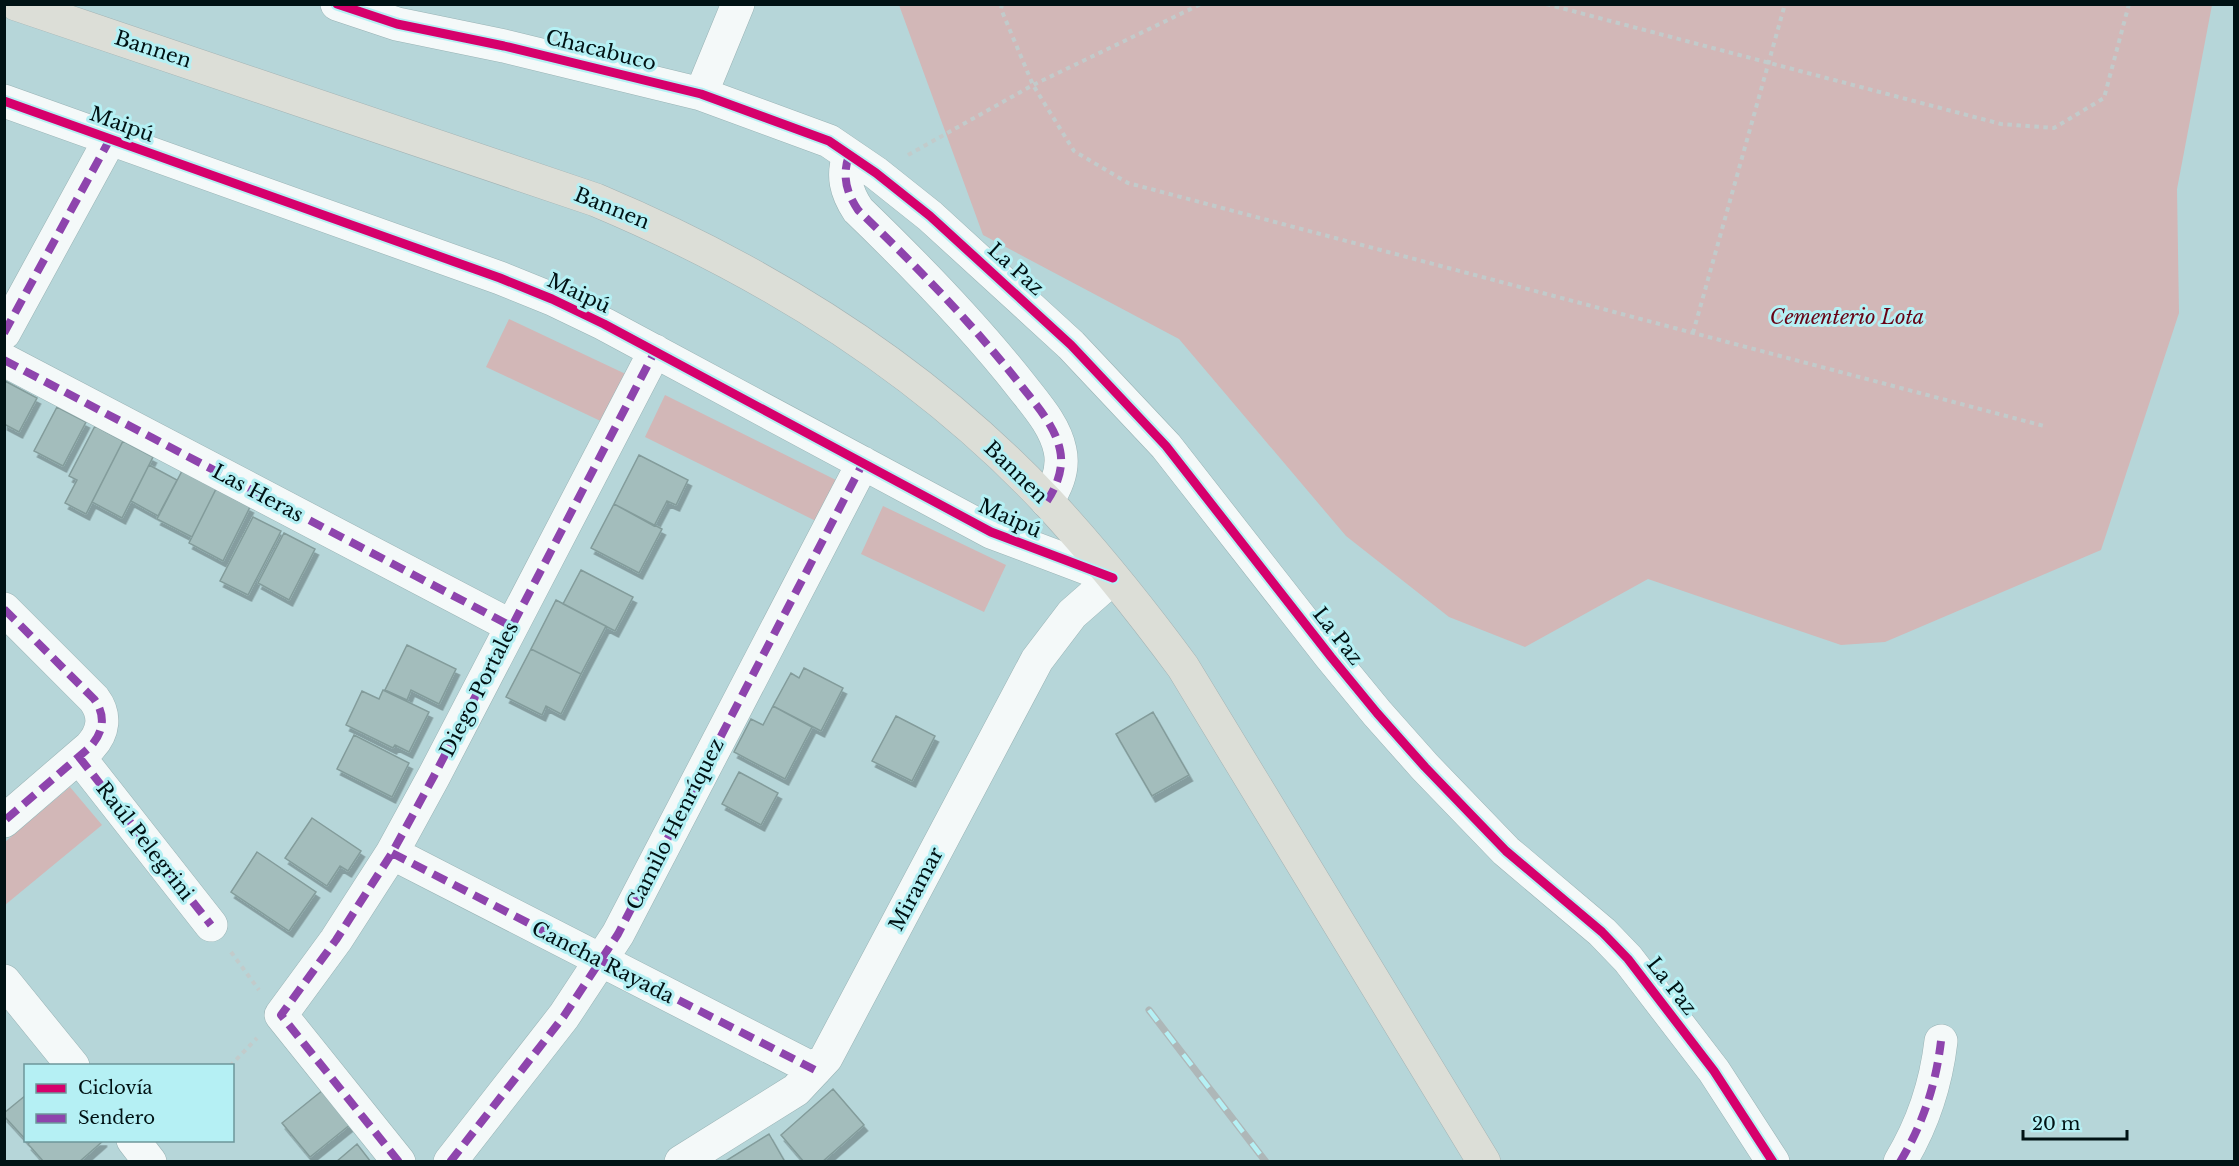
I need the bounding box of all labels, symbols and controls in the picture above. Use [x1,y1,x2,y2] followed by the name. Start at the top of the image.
[112,25,195,73] street label: Bannen
[543,25,659,75] street label: Chacabuco
[87,101,157,147] street label: Maipú
[571,182,653,234] street label: Bannen
[983,238,1049,300] street label: La Paz
[544,268,614,318] street label: Maipú
[1770,305,1924,329] park label: Cementerio Lota
[979,436,1053,508] street label: Bannen
[208,459,308,527] street label: Las Heras
[975,493,1045,543] street label: Maipú
[1308,602,1368,670] street label: La Paz
[435,618,523,760] street label: Diego Portales
[621,734,729,914] street label: Camilo Henríquez
[91,777,199,905] street label: Raúl Pelegrini
[884,843,948,935] street label: Miramar
[528,916,679,1009] street label: Cancha Rayada
[1642,952,1702,1020] street label: La Paz
[24,1064,234,1142] legend
[78,1077,153,1099] text: Ciclovía
[2023,1103,2126,1141] scale bar
[78,1107,155,1129] text: Sendero
[2032,1113,2080,1135] text: 20 m

